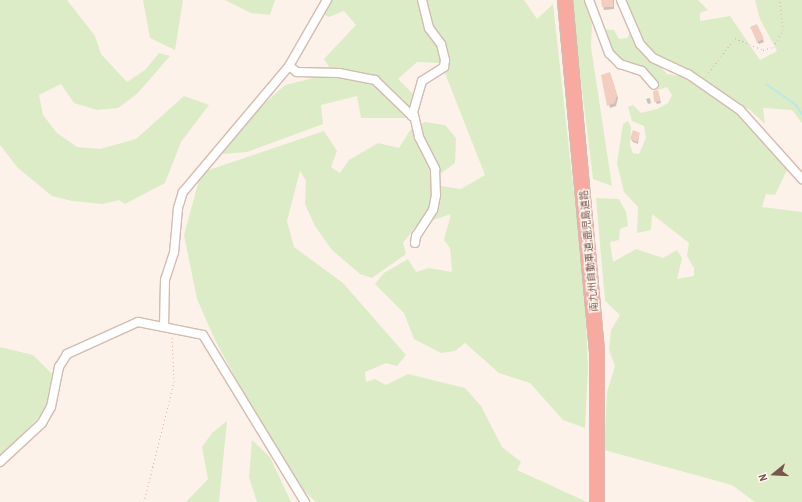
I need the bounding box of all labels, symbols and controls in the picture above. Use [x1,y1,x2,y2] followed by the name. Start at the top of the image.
[578,190,600,312] street label: 南九州自動車道;鹿児島道路
[754,454,794,494] north arrow
[755,472,770,483] text: N

